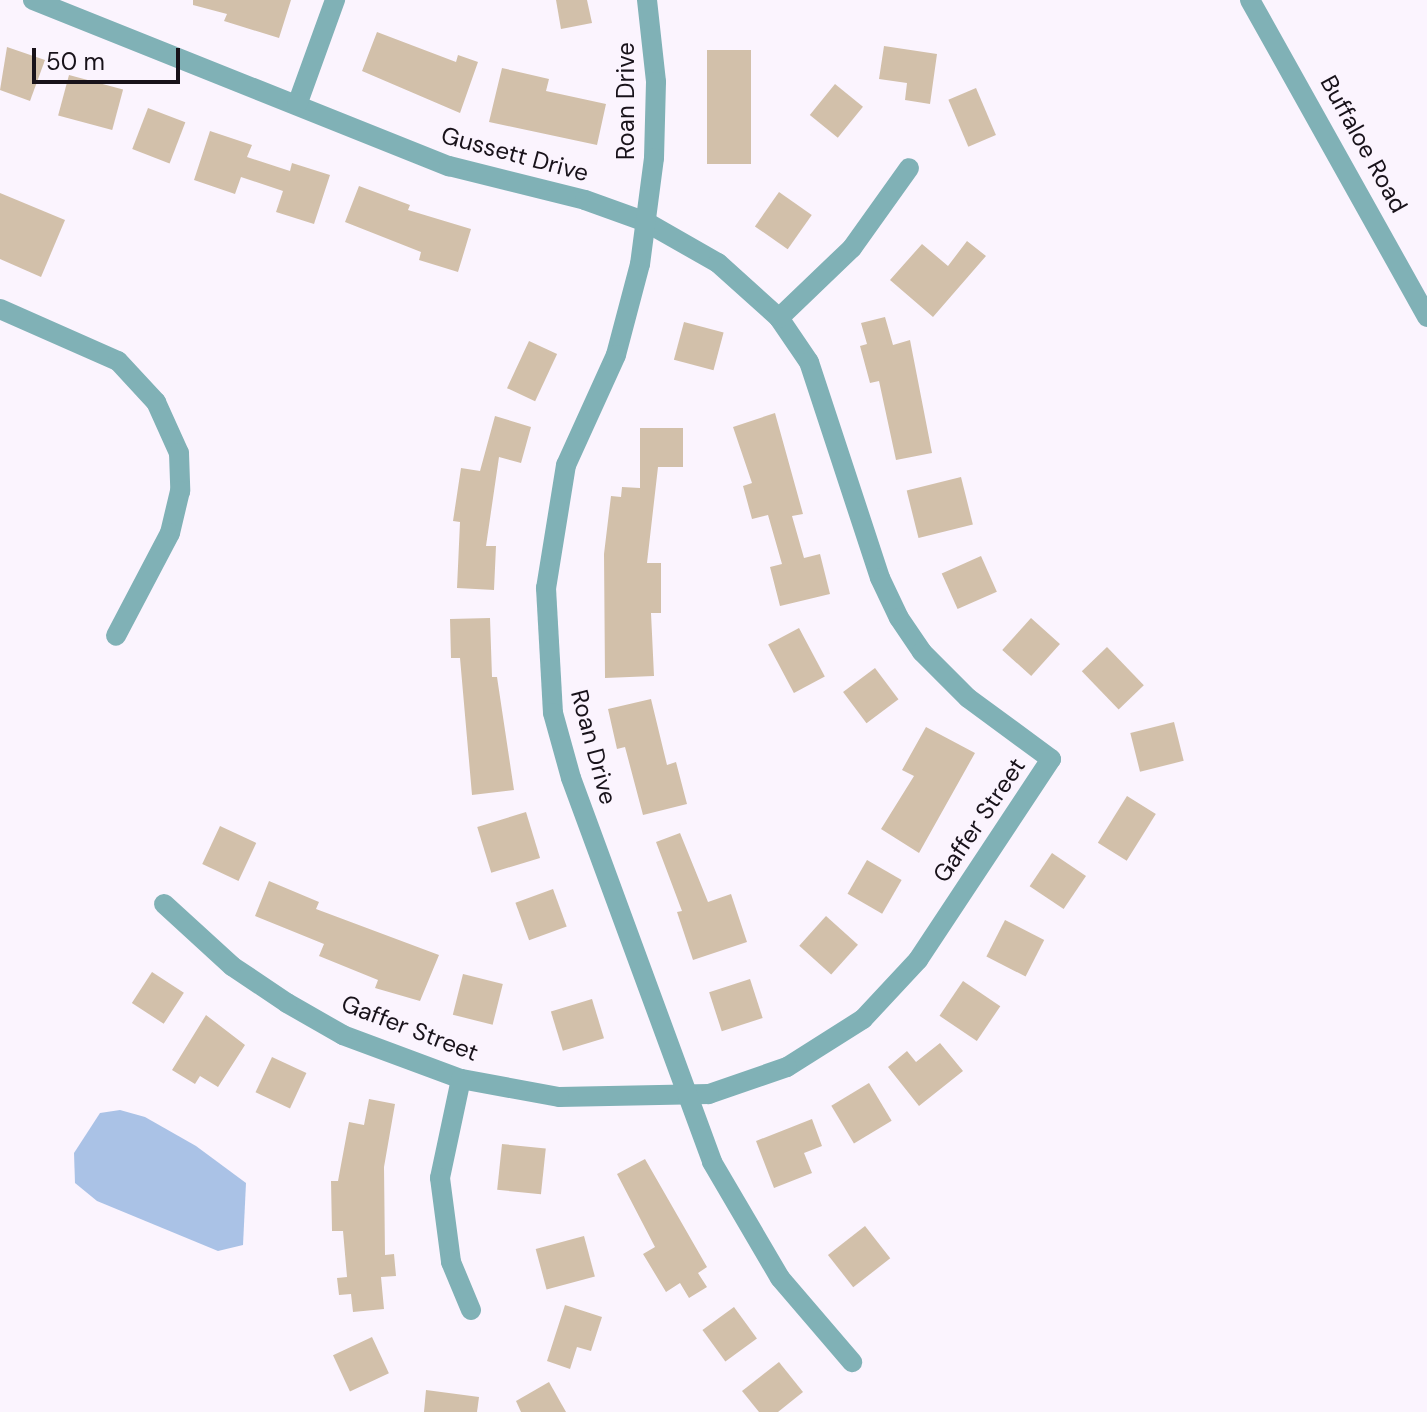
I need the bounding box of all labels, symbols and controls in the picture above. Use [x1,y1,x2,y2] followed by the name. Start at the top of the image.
[36,32,184,82] scale bar
[612,42,640,160] street label: Roan Drive
[46,46,105,77] text: 50 m
[1314,70,1414,218] street label: Buffaloe Road
[438,121,592,187] street label: Gussett Drive
[565,686,623,808] street label: Roan Drive
[927,752,1031,888] street label: Gaffer Street
[338,989,482,1067] street label: Gaffer Street

